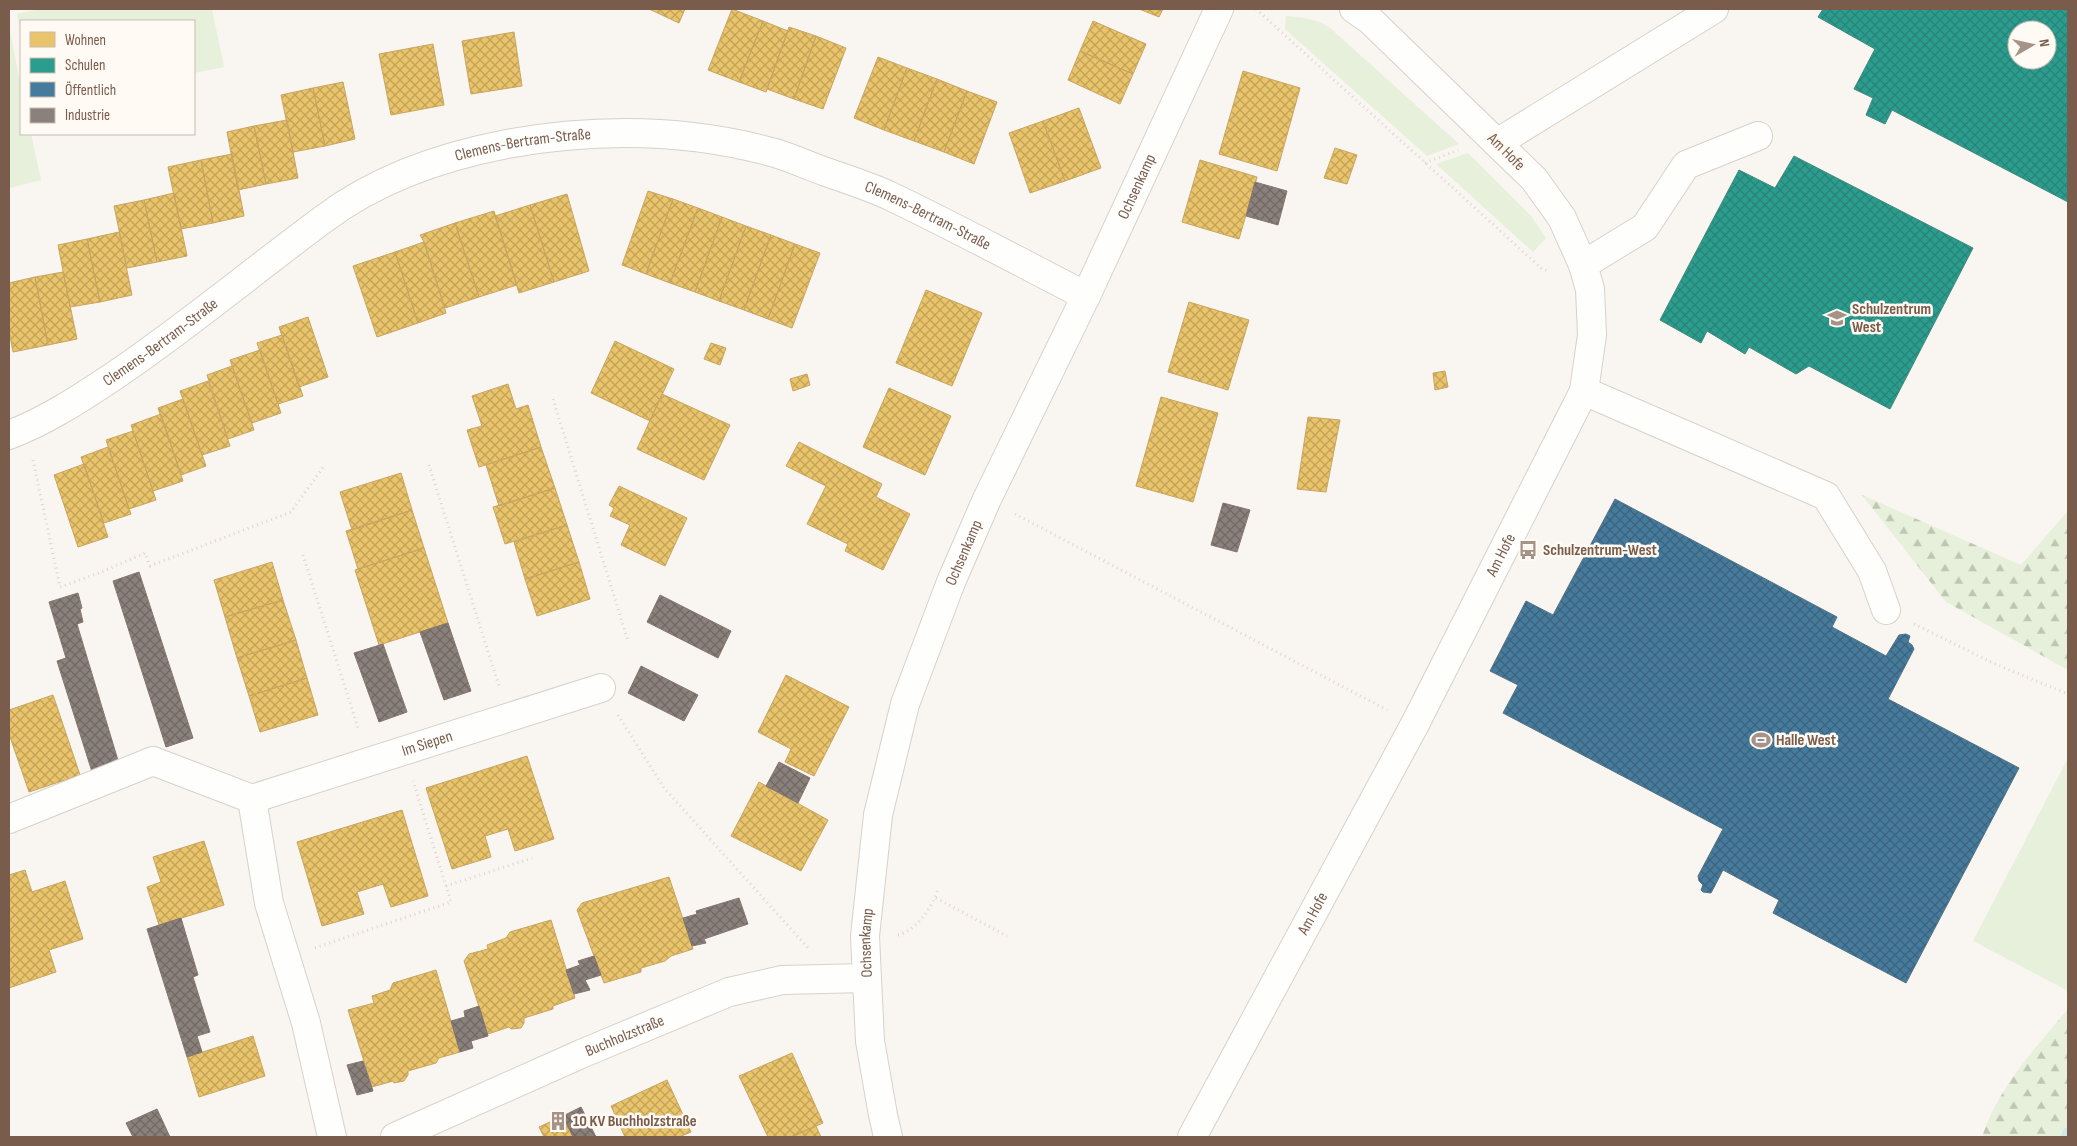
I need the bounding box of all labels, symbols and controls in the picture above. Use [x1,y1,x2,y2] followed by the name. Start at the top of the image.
[20,20,195,135] legend
[2007,20,2057,70] north arrow
[65,31,106,50] text: Wohnen
[2035,38,2053,48] text: N
[65,56,105,75] text: Schulen
[65,81,116,100] text: Öffentlich
[65,106,110,125] text: Industrie
[453,125,591,165] street label: Clemens-Bertram-Straße
[1483,129,1529,175] street label: Am Hofe
[1113,151,1160,222] street label: Ochsenkamp
[862,177,994,254] street label: Clemens-Bertram-Straße
[99,294,222,390] street label: Clemens-Bertram-Straße
[1852,300,1931,337] place label: Schulzentrum West
[1826,307,1848,329] school or university icon: Schulzentrum West
[941,517,986,588] street label: Ochsenkamp
[1482,530,1520,580] street label: Am Hofe
[1517,539,1539,561] bus stop icon: Schulzentrum-West
[1543,541,1657,560] place label: Schulzentrum-West
[399,726,455,760] street label: Im Siepen
[1750,729,1772,751] sports icon: Halle West
[1776,731,1836,750] place label: Halle West
[1293,889,1332,939] street label: Am Hofe
[855,907,877,978] street label: Ochsenkamp
[582,1011,667,1061] street label: Buchholzstraße
[547,1110,569,1132] building icon: 10 KV Buchholzstraße
[573,1112,697,1131] place label: 10 KV Buchholzstraße

